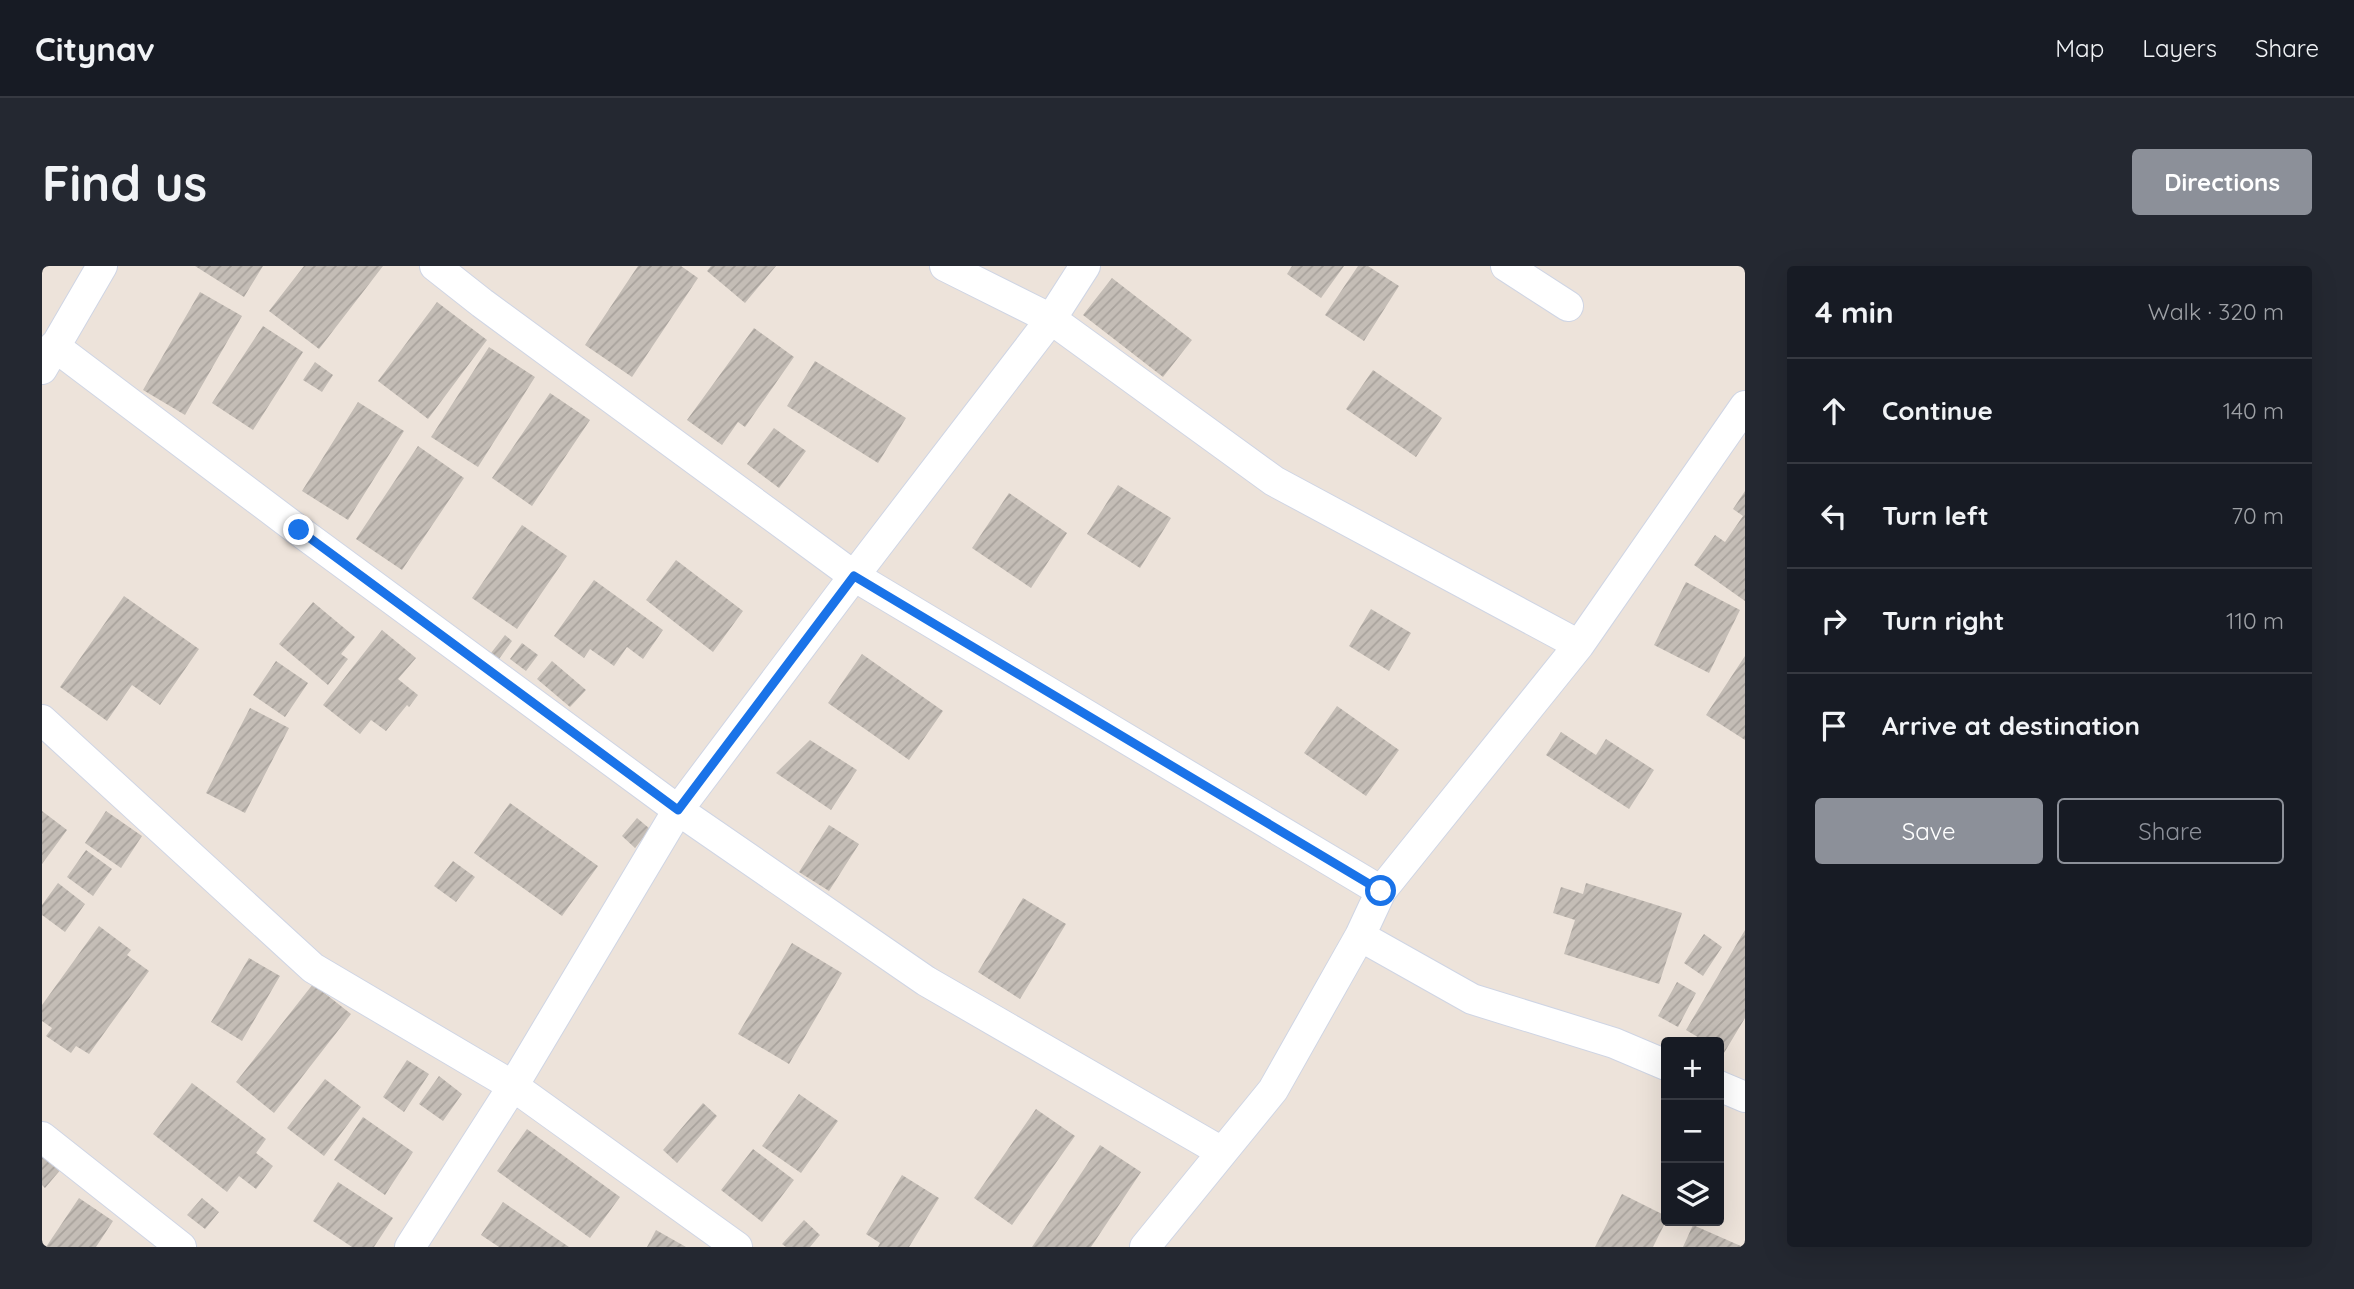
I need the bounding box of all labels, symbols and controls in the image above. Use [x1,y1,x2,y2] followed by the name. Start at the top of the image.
[35,28,155,69] text: Citynav
[2055,33,2104,63] text: Map
[2142,33,2217,63] text: Layers
[2255,33,2319,63] text: Share
[2132,149,2312,215] button: Directions
[42,152,207,213] text: Find us
[1815,293,1894,331] text: 4 min
[2148,297,2284,326] text: Walk · 320 m
[1815,392,1853,430] icon: ahead
[1882,394,1993,427] text: Continue
[2223,396,2284,425] text: 140 m
[1815,497,1853,535] icon: left
[1882,499,1989,532] text: Turn left
[2231,501,2284,530] text: 70 m
[283,514,314,545] route end
[1815,602,1853,640] icon: right
[1882,604,2004,637] text: Turn right
[2226,606,2284,635] text: 110 m
[1815,707,1853,745] icon: arrive
[1882,709,2140,742] text: Arrive at destination
[1815,798,2043,864] button: Save
[2057,798,2284,864] button: Share
[1365,875,1396,906] route start
[1661,1037,1724,1226] map controls
[1661,1037,1724,1100] button: +
[1661,1100,1724,1163] button: −
[1661,1163,1724,1226] button: layers

